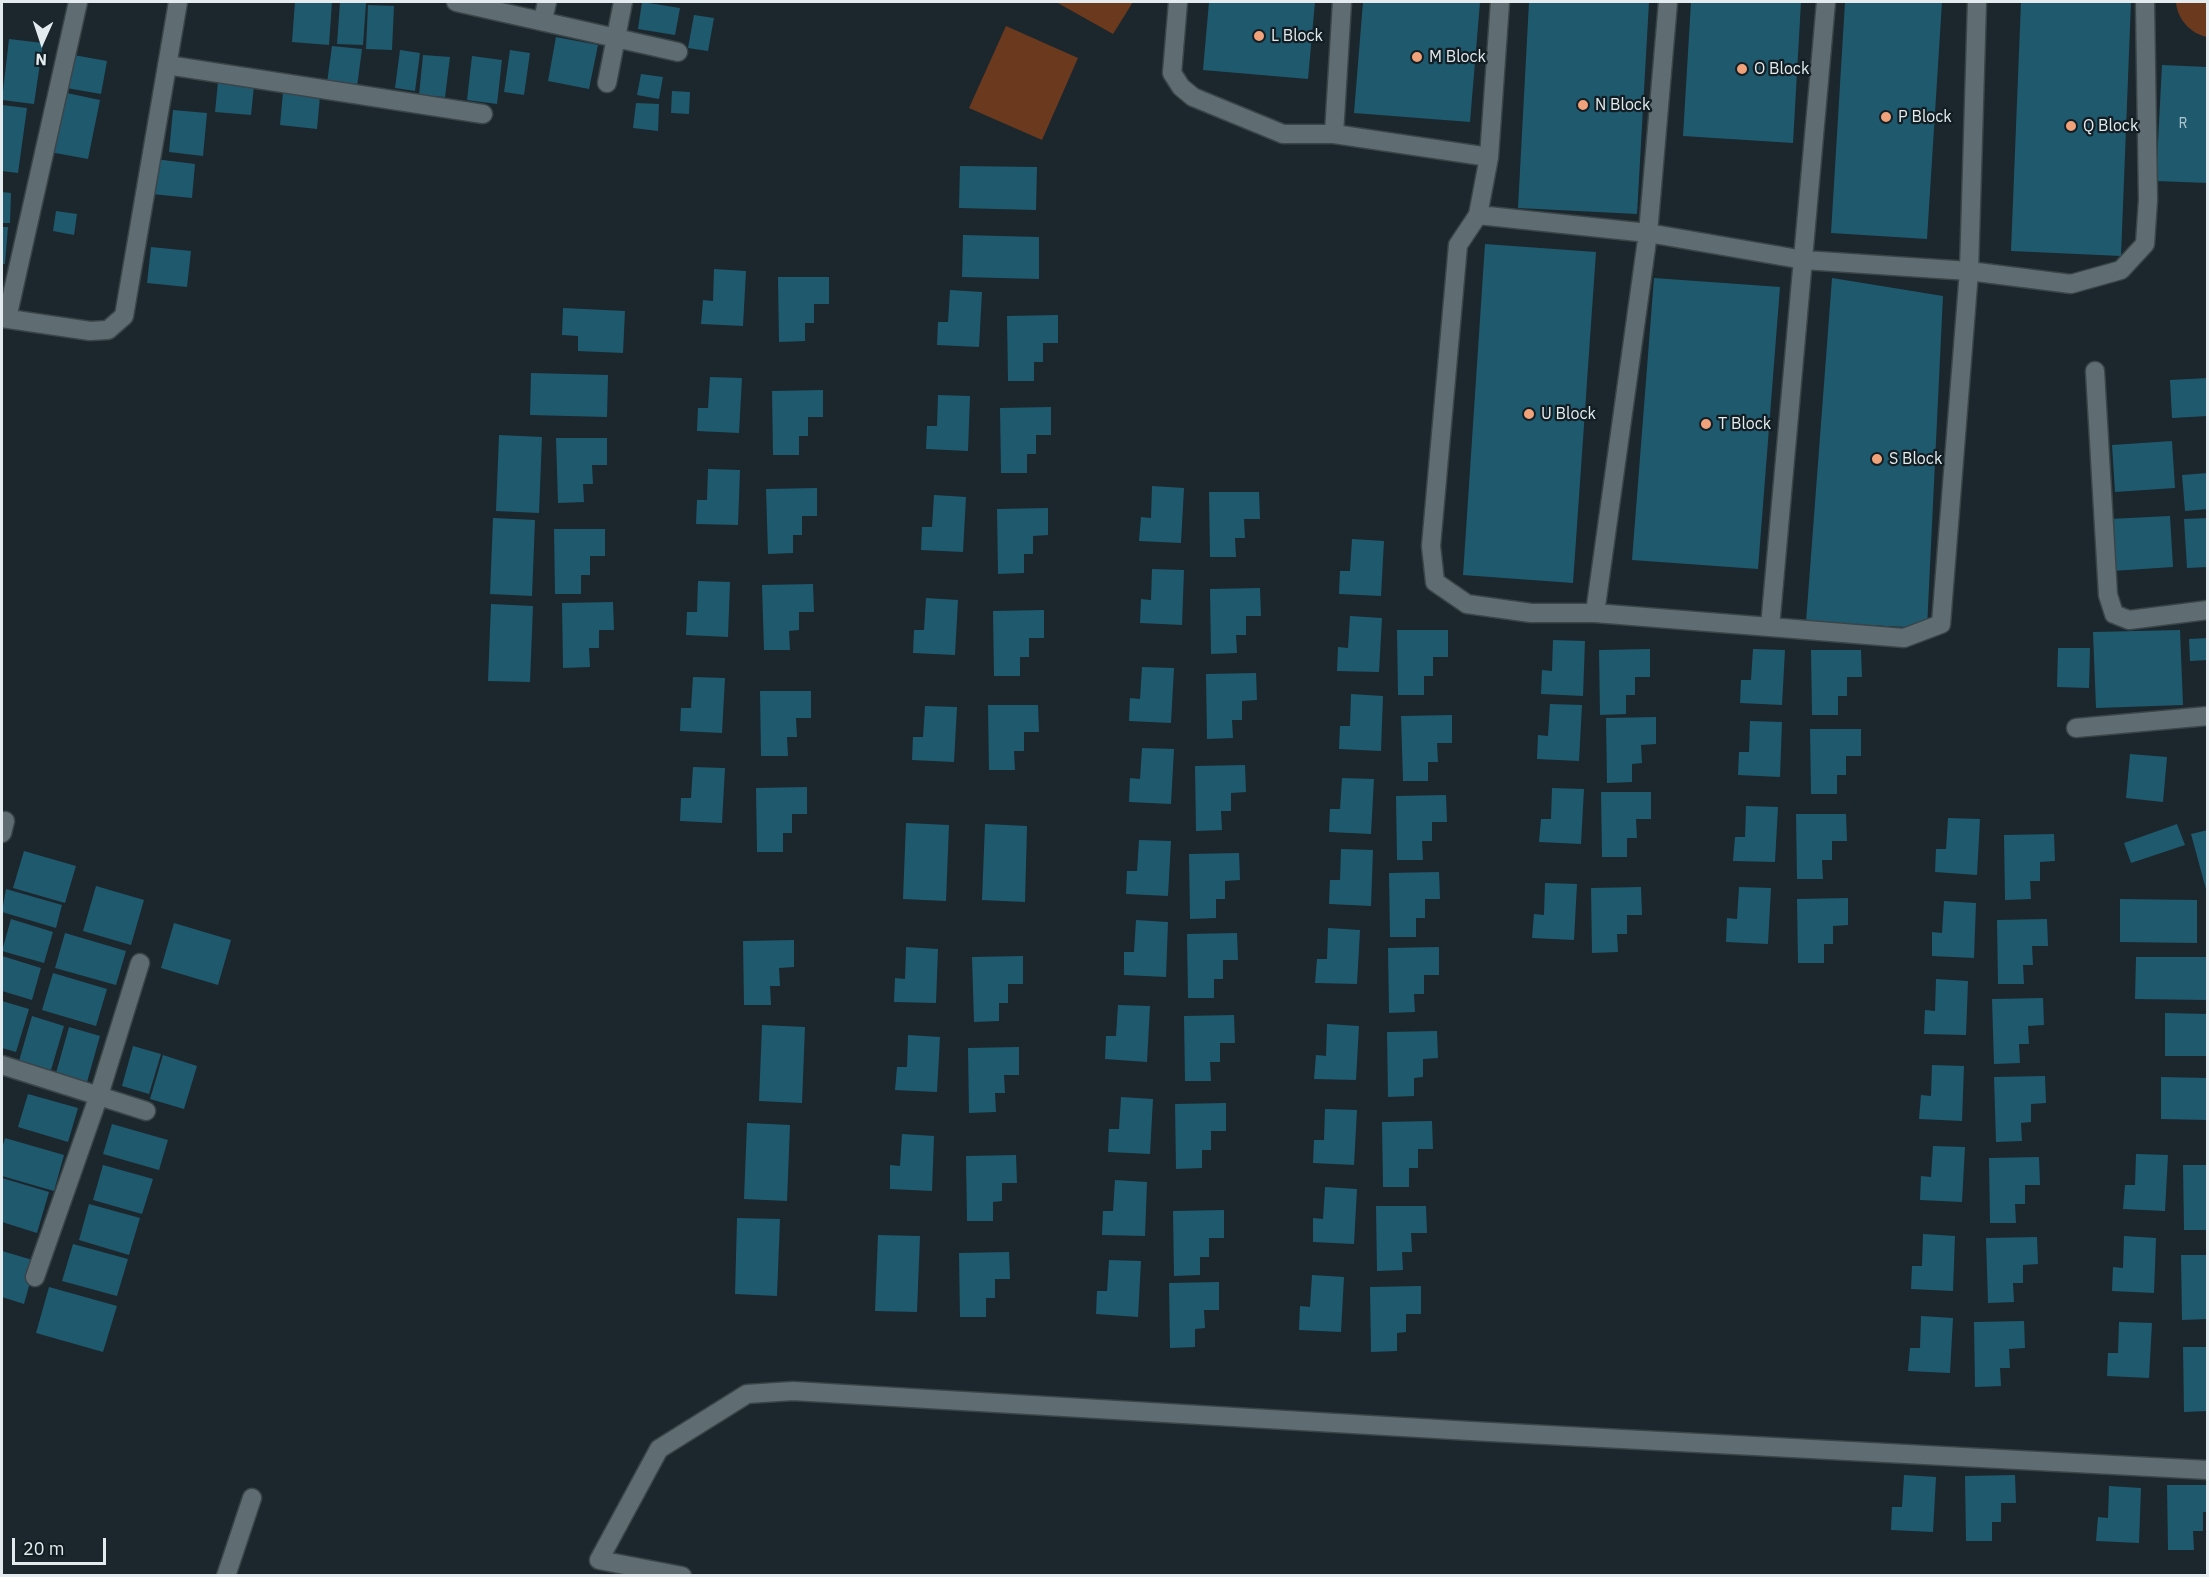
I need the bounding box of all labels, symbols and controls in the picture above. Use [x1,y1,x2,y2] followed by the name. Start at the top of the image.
[12,12,72,72] north arrow
[1271,26,1323,46] place label: L Block
[1252,29,1266,43] marker: L Block
[1429,47,1486,67] place label: M Block
[35,50,47,70] text: N
[1410,50,1424,64] marker: M Block
[1754,59,1809,79] place label: O Block
[1735,62,1749,76] marker: O Block
[1595,95,1650,115] place label: N Block
[1576,98,1590,112] marker: N Block
[1898,107,1952,127] place label: P Block
[1879,110,1893,124] marker: P Block
[2083,116,2138,136] place label: Q Block
[2179,116,2187,132] house number: R
[2064,119,2078,133] marker: Q Block
[1541,404,1596,424] place label: U Block
[1522,407,1536,421] marker: U Block
[1718,414,1771,434] place label: T Block
[1699,417,1713,431] marker: T Block
[1889,449,1942,469] place label: S Block
[1870,452,1884,466] marker: S Block
[15,1526,110,1564] scale bar
[23,1537,65,1560] text: 20 m

